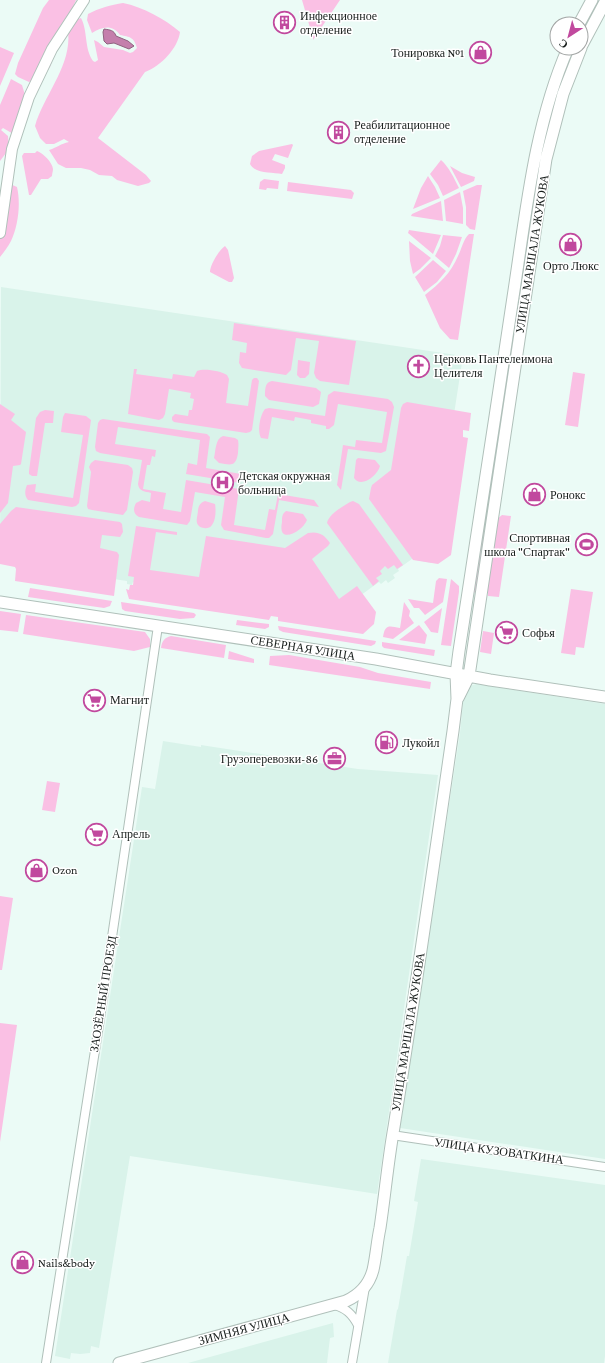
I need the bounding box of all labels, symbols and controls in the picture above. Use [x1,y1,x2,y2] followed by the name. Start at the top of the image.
[300,9,377,37] place label: Инфекционное отделение
[271,10,297,36] building icon: Инфекционное отделение
[549,16,589,56] north arrow
[556,37,570,51] text: С
[467,40,493,66] shop icon: Тонировка №1
[391,46,464,60] place label: Тонировка №1
[354,118,450,146] place label: Реабилитационное отделение
[325,119,351,145] building icon: Реабилитационное отделение
[513,173,552,334] street label: УЛИЦА МАРШАЛА ЖУКОВА
[558,232,584,258] shop icon: Орто Люкс
[543,259,599,273] place label: Орто Люкс
[434,352,553,380] place label: Церковь Пантелеимона Целителя
[405,353,431,379] church icon: Церковь Пантелеимона Целителя
[238,469,331,497] place label: Детская окружная больница
[209,470,235,496] hospital icon: Детская окружная больница
[522,482,548,508] shop icon: Ронокс
[550,488,586,502] place label: Ронокс
[484,531,570,559] place label: Спортивная школа "Спартак"
[573,532,599,558] sports icon: Спортивная школа "Спартак"
[493,620,519,646] supermarket icon: Софья
[522,626,555,640] place label: Софья
[249,633,357,663] street label: СЕВЕРНАЯ УЛИЦА
[81,687,107,713] supermarket icon: Магнит
[110,693,150,707] place label: Магнит
[373,730,399,756] fuel station icon: Лукойл
[402,736,439,750] place label: Лукойл
[321,746,347,772] office icon: Грузоперевозки-86
[221,752,318,766] place label: Грузоперевозки-86
[83,821,109,847] supermarket icon: Апрель
[112,827,150,841] place label: Апрель
[23,857,49,883] shop icon: Ozon
[52,863,78,877] place label: Ozon
[87,935,119,1053] street label: ЗАОЗЁРНЫЙ ПРОЕЗД
[389,951,428,1112] street label: УЛИЦА МАРШАЛА ЖУКОВА
[433,1135,565,1167] street label: УЛИЦА КУЗОВАТКИНА
[9,1250,35,1276] shop icon: Nails&body
[38,1256,95,1270] place label: Nails&body
[197,1310,291,1348] street label: ЗИМНЯЯ УЛИЦА

